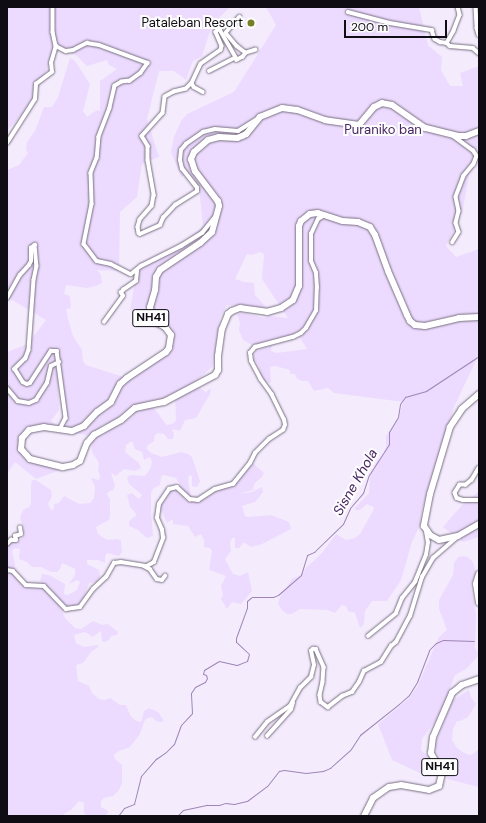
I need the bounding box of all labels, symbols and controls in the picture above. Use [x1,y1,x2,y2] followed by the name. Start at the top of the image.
[346,12,449,38] scale bar
[141,15,243,31] place label: Pataleban Resort
[246,18,256,28] marker: Pataleban Resort
[351,19,388,35] text: 200 m
[344,122,422,138] park label: Puraniko ban
[132,308,170,328] road number: NH41
[329,446,381,518] water label: Sisne Khola
[421,757,459,777] road number: NH41

